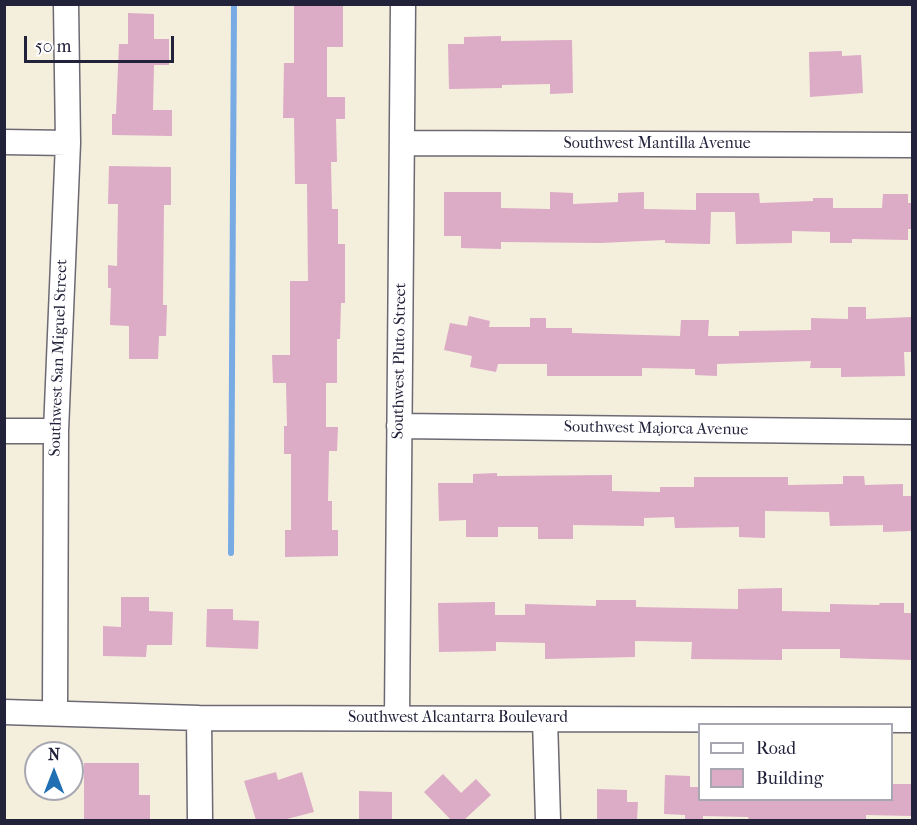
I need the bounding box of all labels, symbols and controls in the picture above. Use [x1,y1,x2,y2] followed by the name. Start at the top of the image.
[27,24,177,62] scale bar
[35,36,71,57] text: 50 m
[563,134,751,154] street label: Southwest Mantilla Avenue
[46,259,72,457] street label: Southwest San Miguel Street
[389,283,411,439] street label: Southwest Pluto Street
[564,418,748,440] street label: Southwest Majorca Avenue
[348,708,568,728] street label: Southwest Alcantarra Boulevard
[698,723,893,801] legend
[756,738,796,759] text: Road
[24,741,84,801] north arrow
[48,745,60,764] text: N
[756,768,823,789] text: Building

